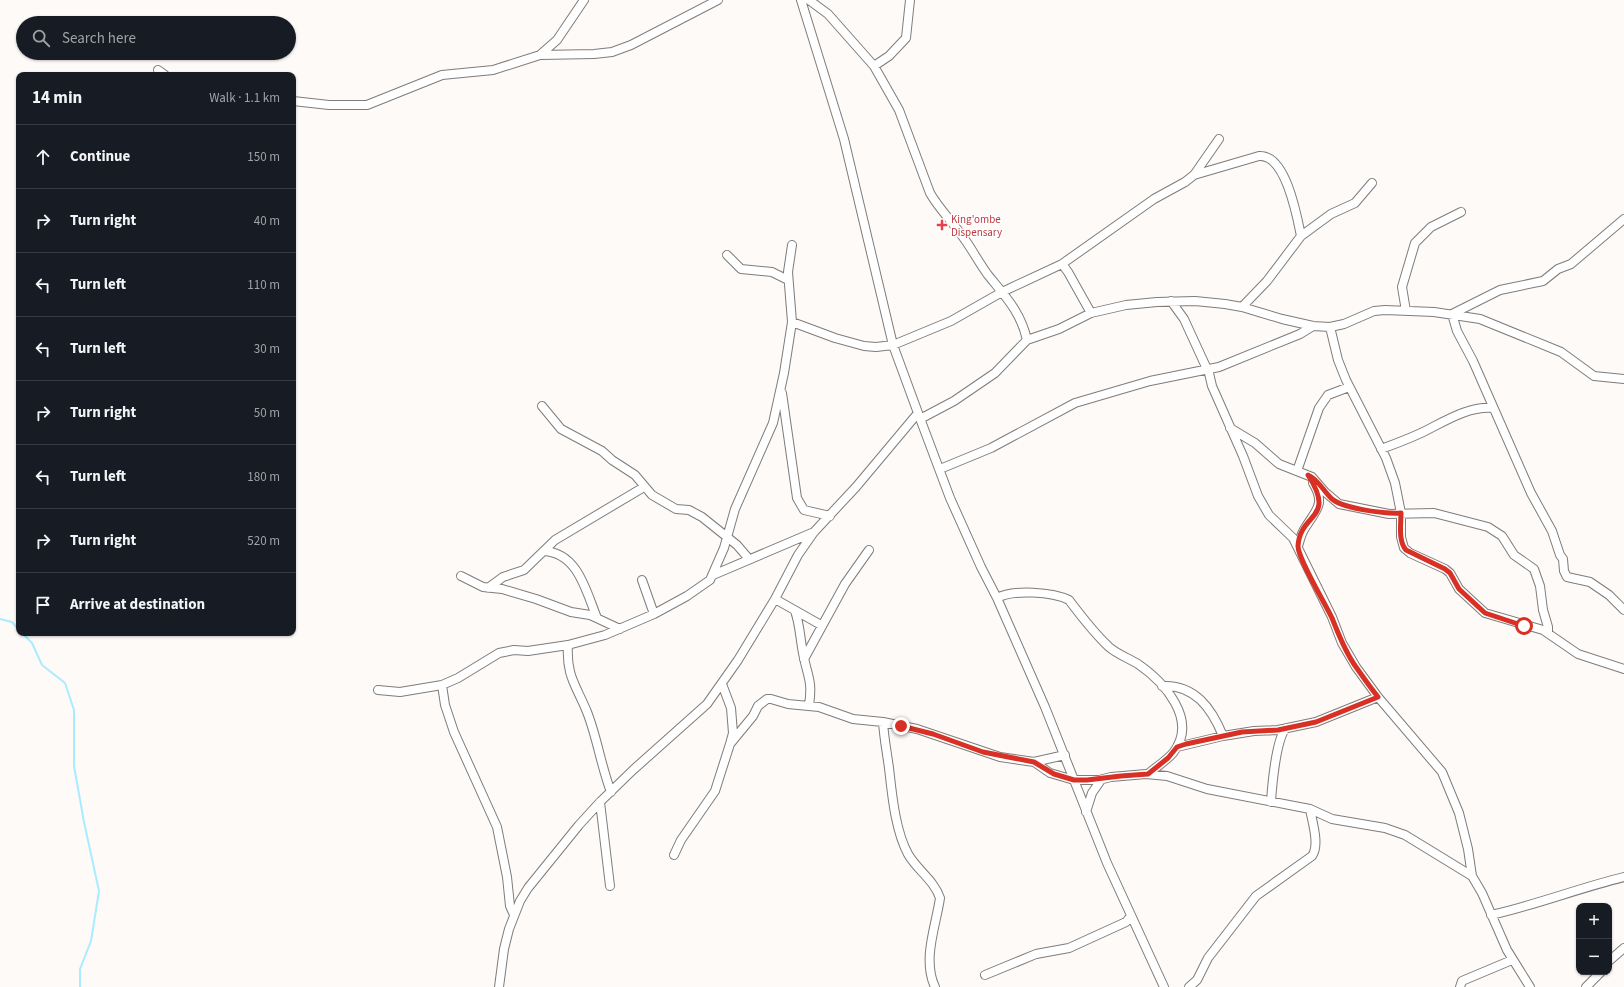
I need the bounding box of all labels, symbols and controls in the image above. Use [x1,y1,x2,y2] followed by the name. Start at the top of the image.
[16,16,296,60] search box
[30,27,52,49] icon: search
[62,28,136,49] text: Search here
[32,86,82,110] text: 14 min
[209,89,280,107] text: Walk · 1.1 km
[32,146,54,168] icon: ahead
[70,146,130,167] text: Continue
[247,148,280,166] text: 150 m
[32,210,54,232] icon: right
[70,210,136,231] text: Turn right
[254,212,280,230] text: 40 m
[951,212,1002,240] place label: King'ombe Dispensary
[936,219,948,231] marker: King'ombe Dispensary
[32,274,54,296] icon: left
[70,274,126,295] text: Turn left
[247,276,280,294] text: 110 m
[32,338,54,360] icon: left
[70,338,126,359] text: Turn left
[254,340,280,358] text: 30 m
[32,402,54,424] icon: right
[70,402,136,423] text: Turn right
[254,404,280,422] text: 50 m
[32,466,54,488] icon: left
[70,466,126,487] text: Turn left
[247,468,280,486] text: 180 m
[32,530,54,552] icon: right
[70,530,136,551] text: Turn right
[247,532,280,550] text: 520 m
[32,594,54,616] icon: arrive
[70,594,205,615] text: Arrive at destination
[1515,617,1533,635] route start
[892,717,910,735] route end
[1576,903,1612,975] map controls
[1576,903,1612,939] button: +
[1576,939,1612,975] button: −

